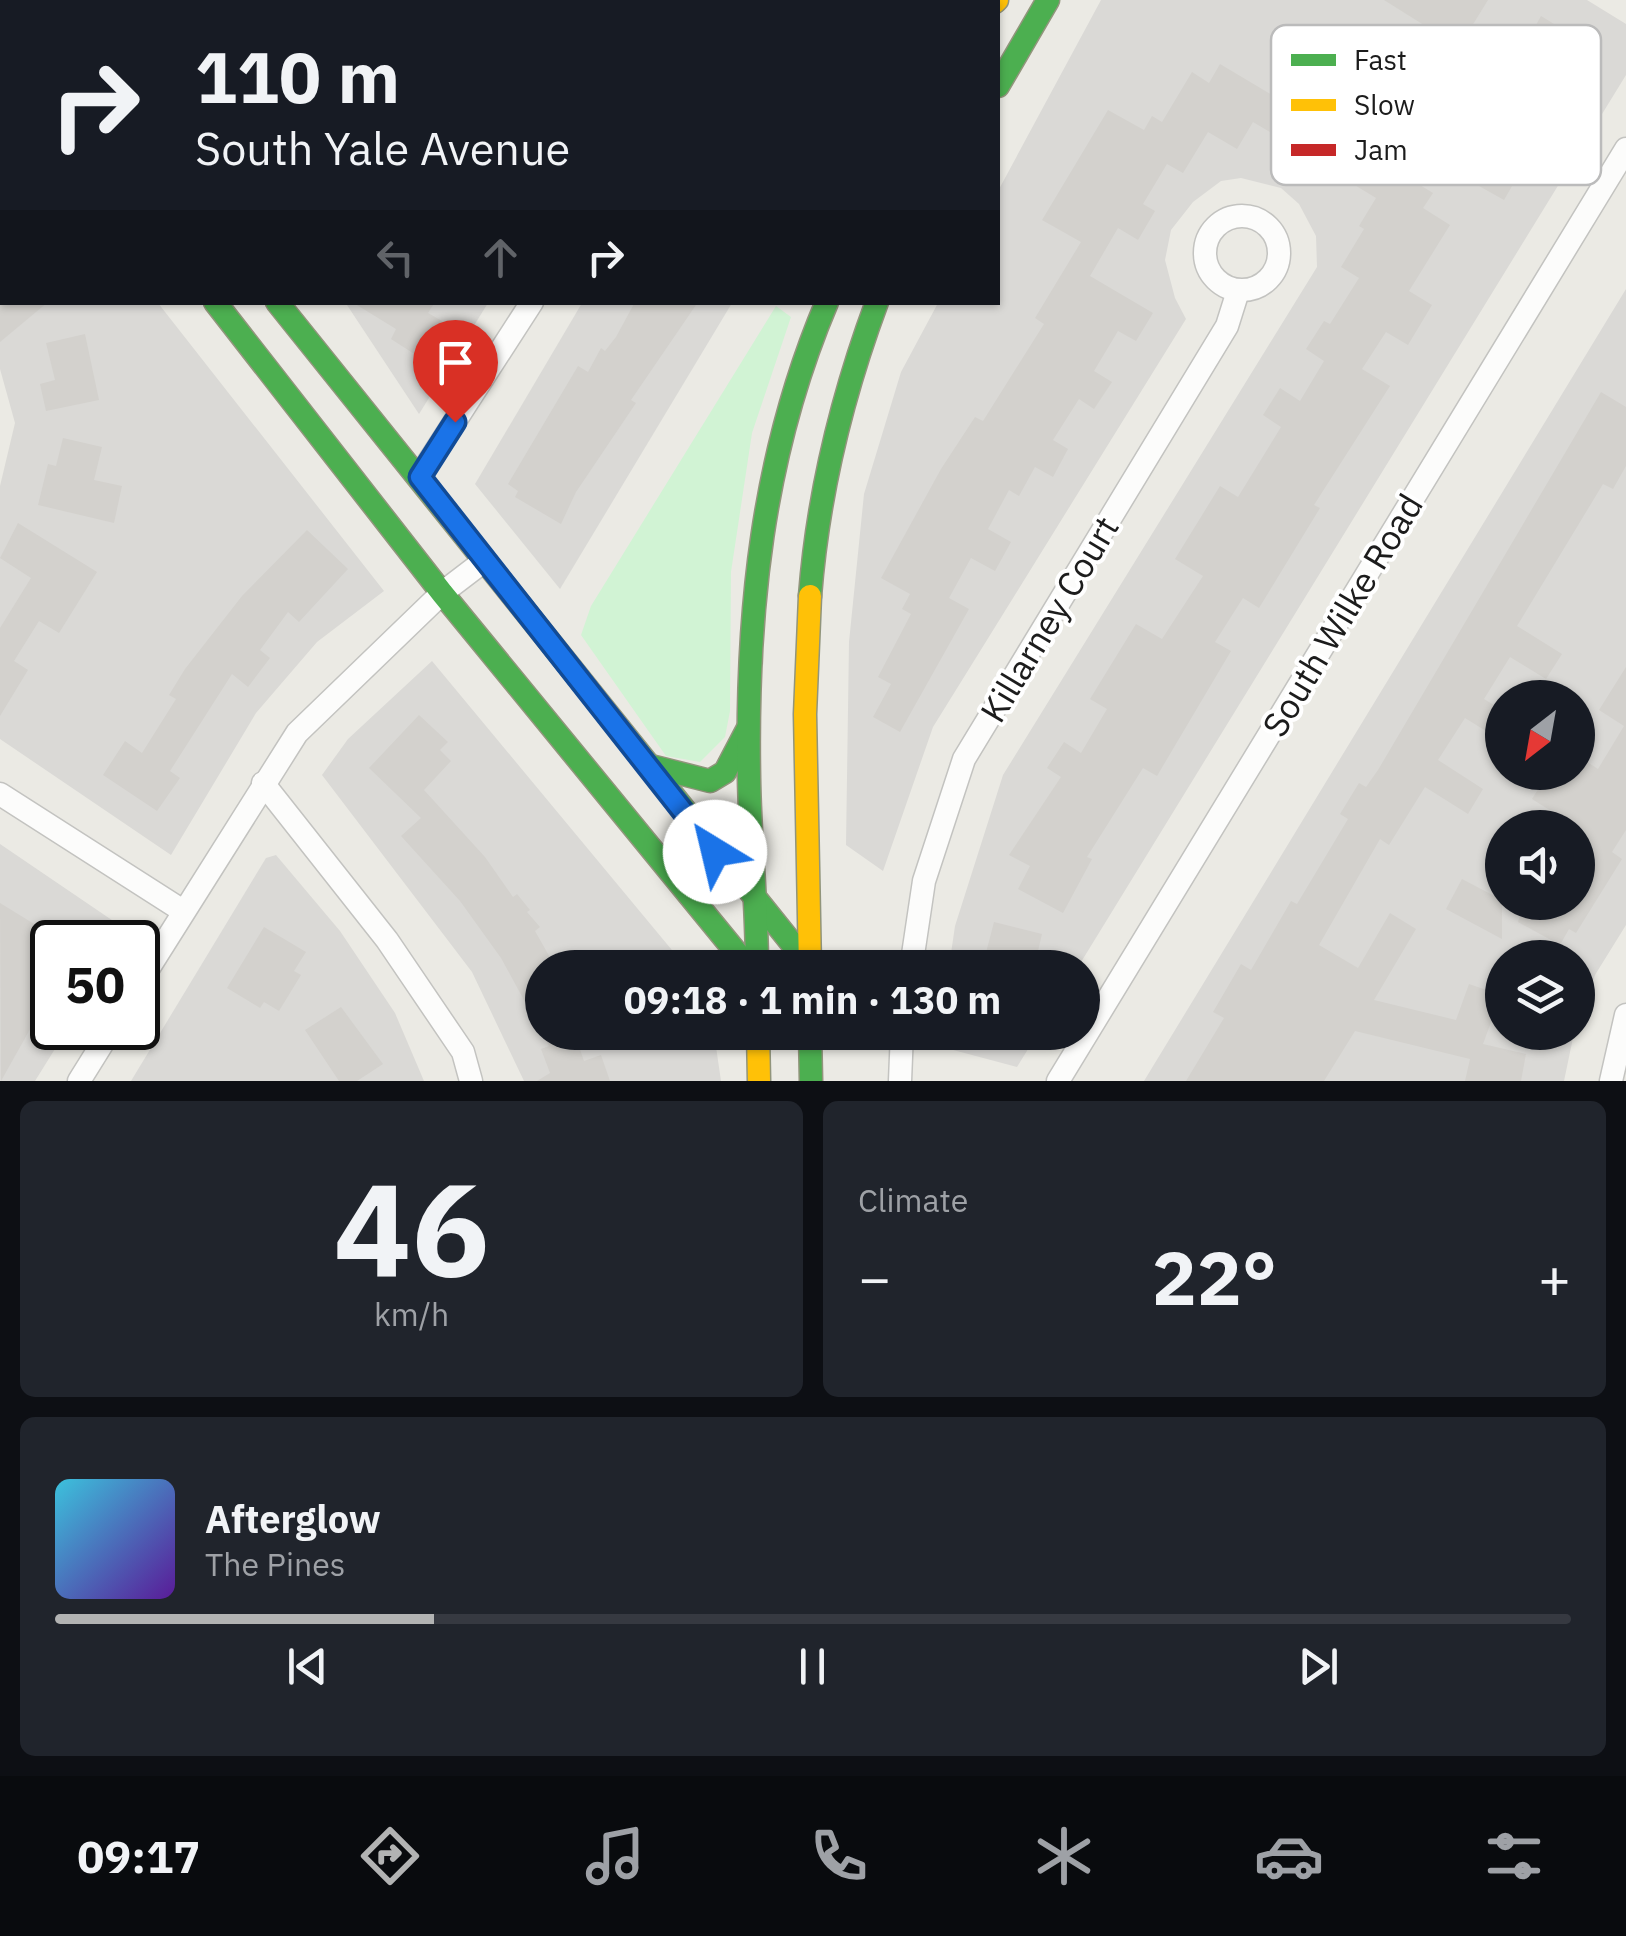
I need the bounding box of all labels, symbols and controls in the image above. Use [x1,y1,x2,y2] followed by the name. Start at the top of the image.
[1271,25,1601,185] legend
[195,31,400,122] text: 110 m
[30,40,160,170] icon: right
[1354,41,1407,78] text: Fast
[1354,86,1415,123] text: Slow
[195,119,570,177] text: South Yale Avenue
[1354,131,1408,168] text: Jam
[368,230,423,285] icon: left
[473,230,528,285] icon: ahead
[578,230,633,285] icon: right
[413,320,498,423] pin
[428,335,483,390] icon: arrive
[1251,485,1433,745] street label: South Wilke Road
[969,508,1129,730] street label: Killarney Court
[1485,680,1595,790] north arrow
[1485,680,1595,1050] map controls
[663,800,767,904] position arrow
[1485,810,1595,920] button: sound
[30,920,160,1050] speed limit sign: 50
[1485,940,1595,1050] button: layers
[624,975,1001,1024] text: 09:18 · 1 min · 130 m
[333,1143,490,1312] text: 46
[858,1179,968,1221] text: Climate
[1152,1228,1277,1326] text: 22°
[858,1242,891,1313] text: −
[1538,1242,1571,1313] text: +
[374,1293,449,1335] text: km/h
[205,1494,381,1543] text: Afterglow
[205,1543,345,1585] text: The Pines
[280,1639,335,1694] icon: previous
[785,1639,840,1694] icon: pause
[1291,1639,1346,1694] icon: next
[355,1821,425,1891] icon: directions
[580,1821,650,1891] icon: music
[804,1821,874,1891] icon: phone
[1029,1821,1099,1891] icon: climate
[1254,1821,1324,1891] icon: car
[1479,1821,1549,1891] icon: filters
[77,1827,200,1885] text: 09:17

